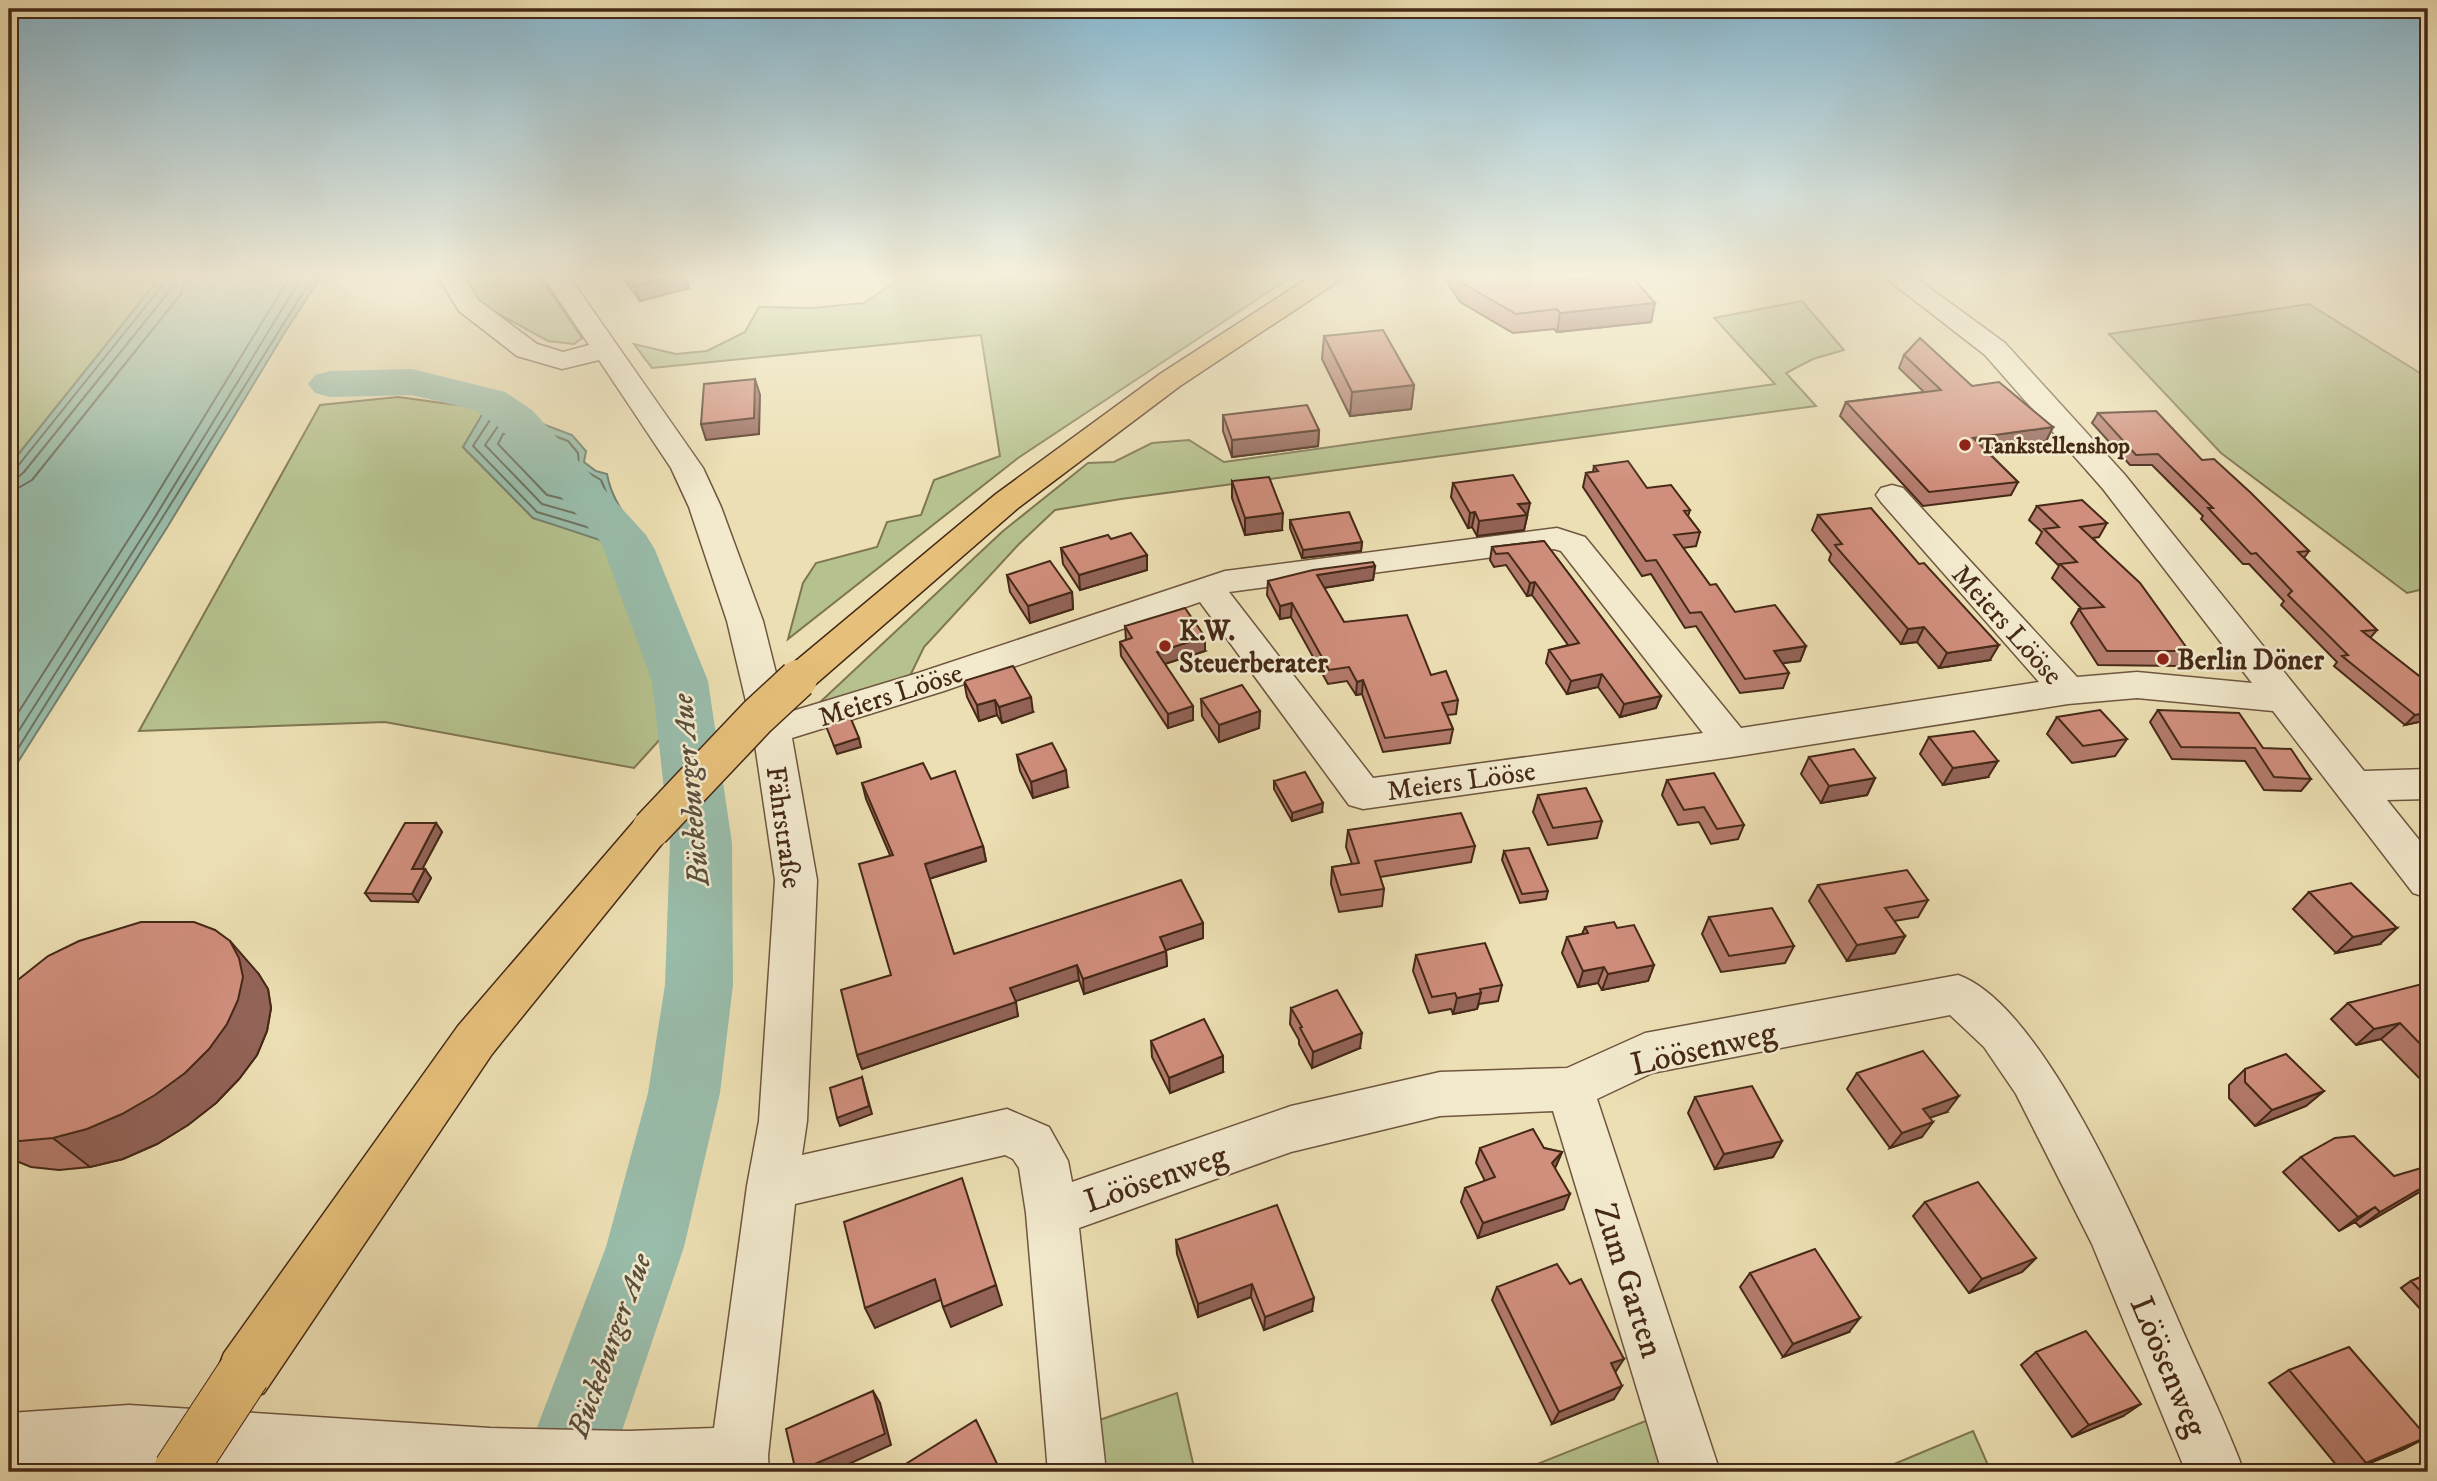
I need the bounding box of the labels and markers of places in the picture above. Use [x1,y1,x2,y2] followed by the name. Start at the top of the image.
[1978,432,2130,461] place label: Tankstellenshop
[1957,437,1973,453] marker: Tankstellenshop
[1179,614,1328,681] place label: K.W. Steuerberater
[1157,638,1173,654] marker: K.W. Steuerberater
[2177,643,2324,678] place label: Berlin Döner
[2155,651,2171,667] marker: Berlin Döner

